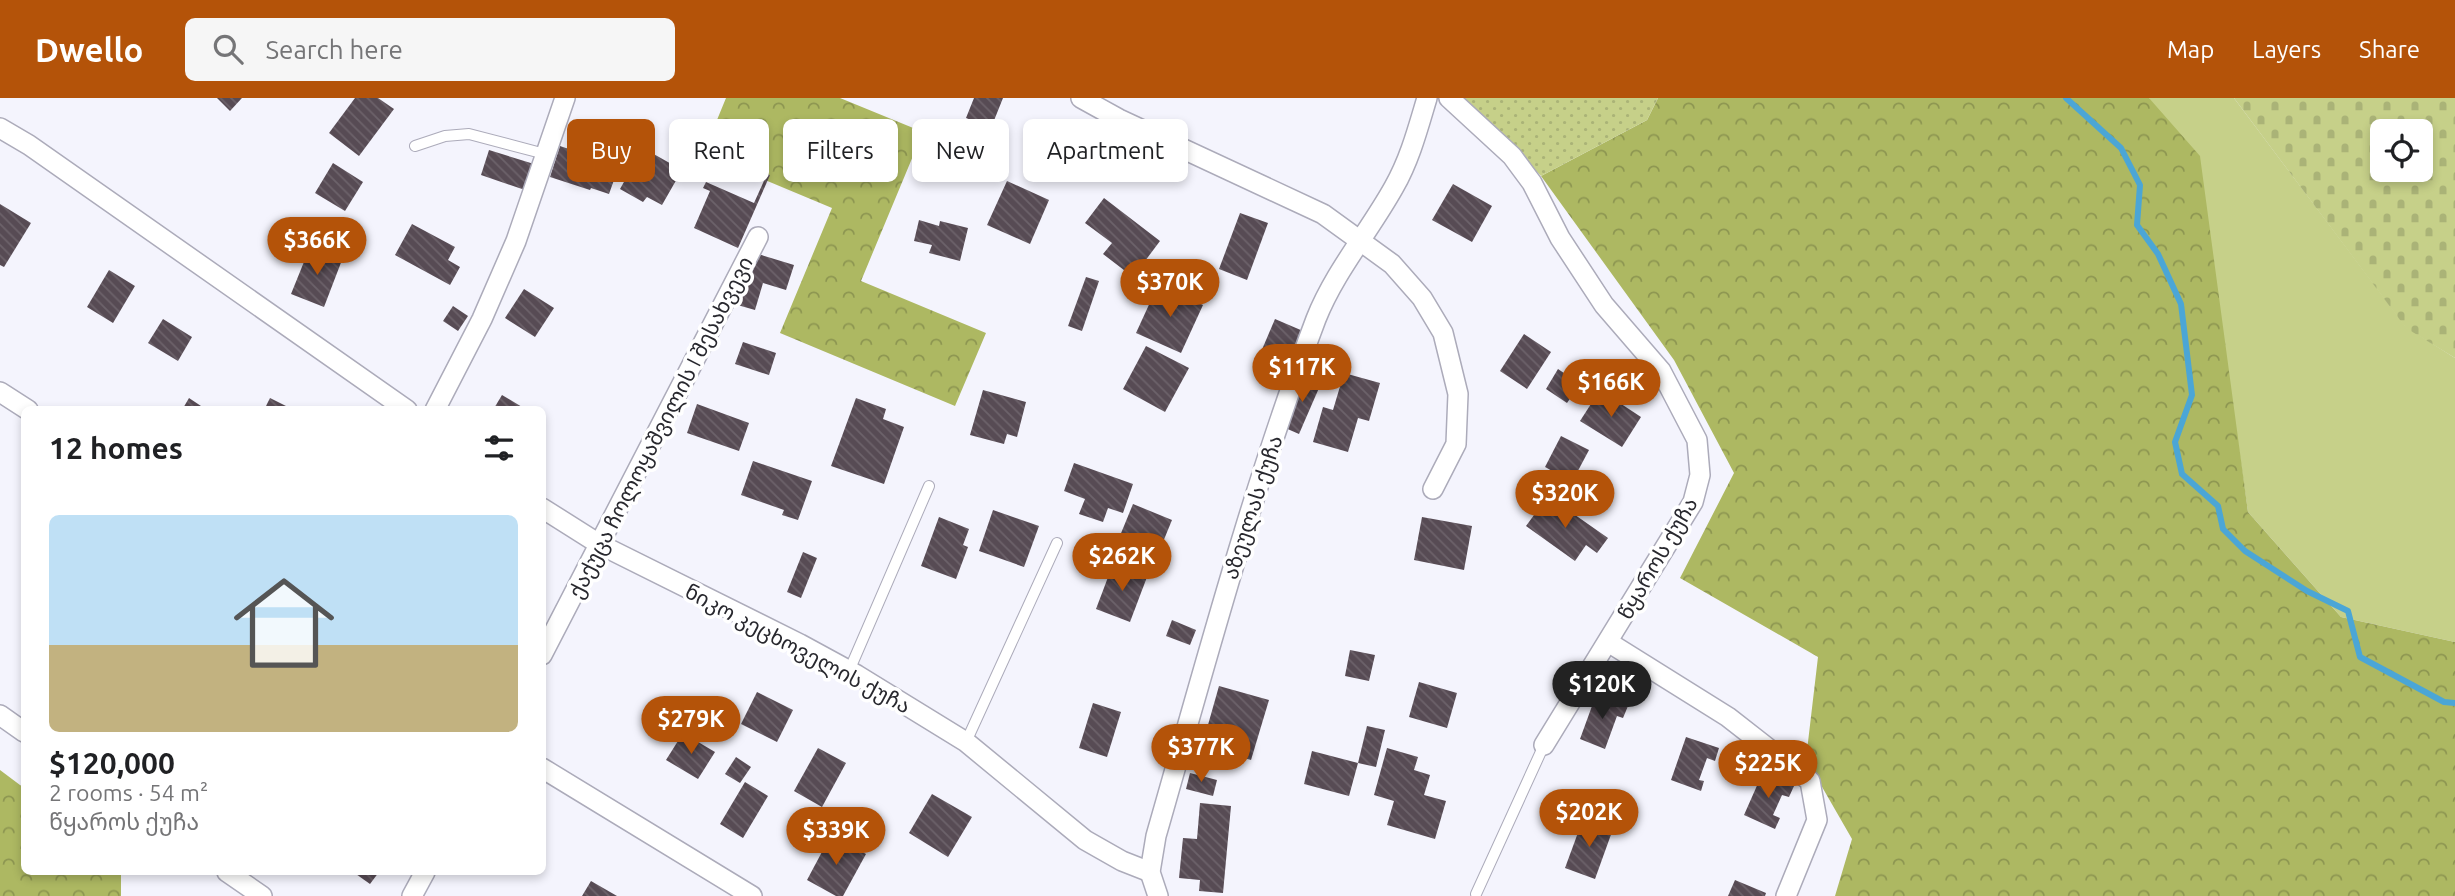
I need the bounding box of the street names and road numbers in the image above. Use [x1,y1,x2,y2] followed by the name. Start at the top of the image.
[563,252,759,603] street label: ქაქუცა ჩოლოყაშვილის I შესახვევი
[1217,432,1288,583] street label: აზეულას ქუჩა
[1612,493,1703,624] street label: წყაროს ქუჩა
[680,578,915,719] street label: ნიკო კეცხოველის ქუჩა

